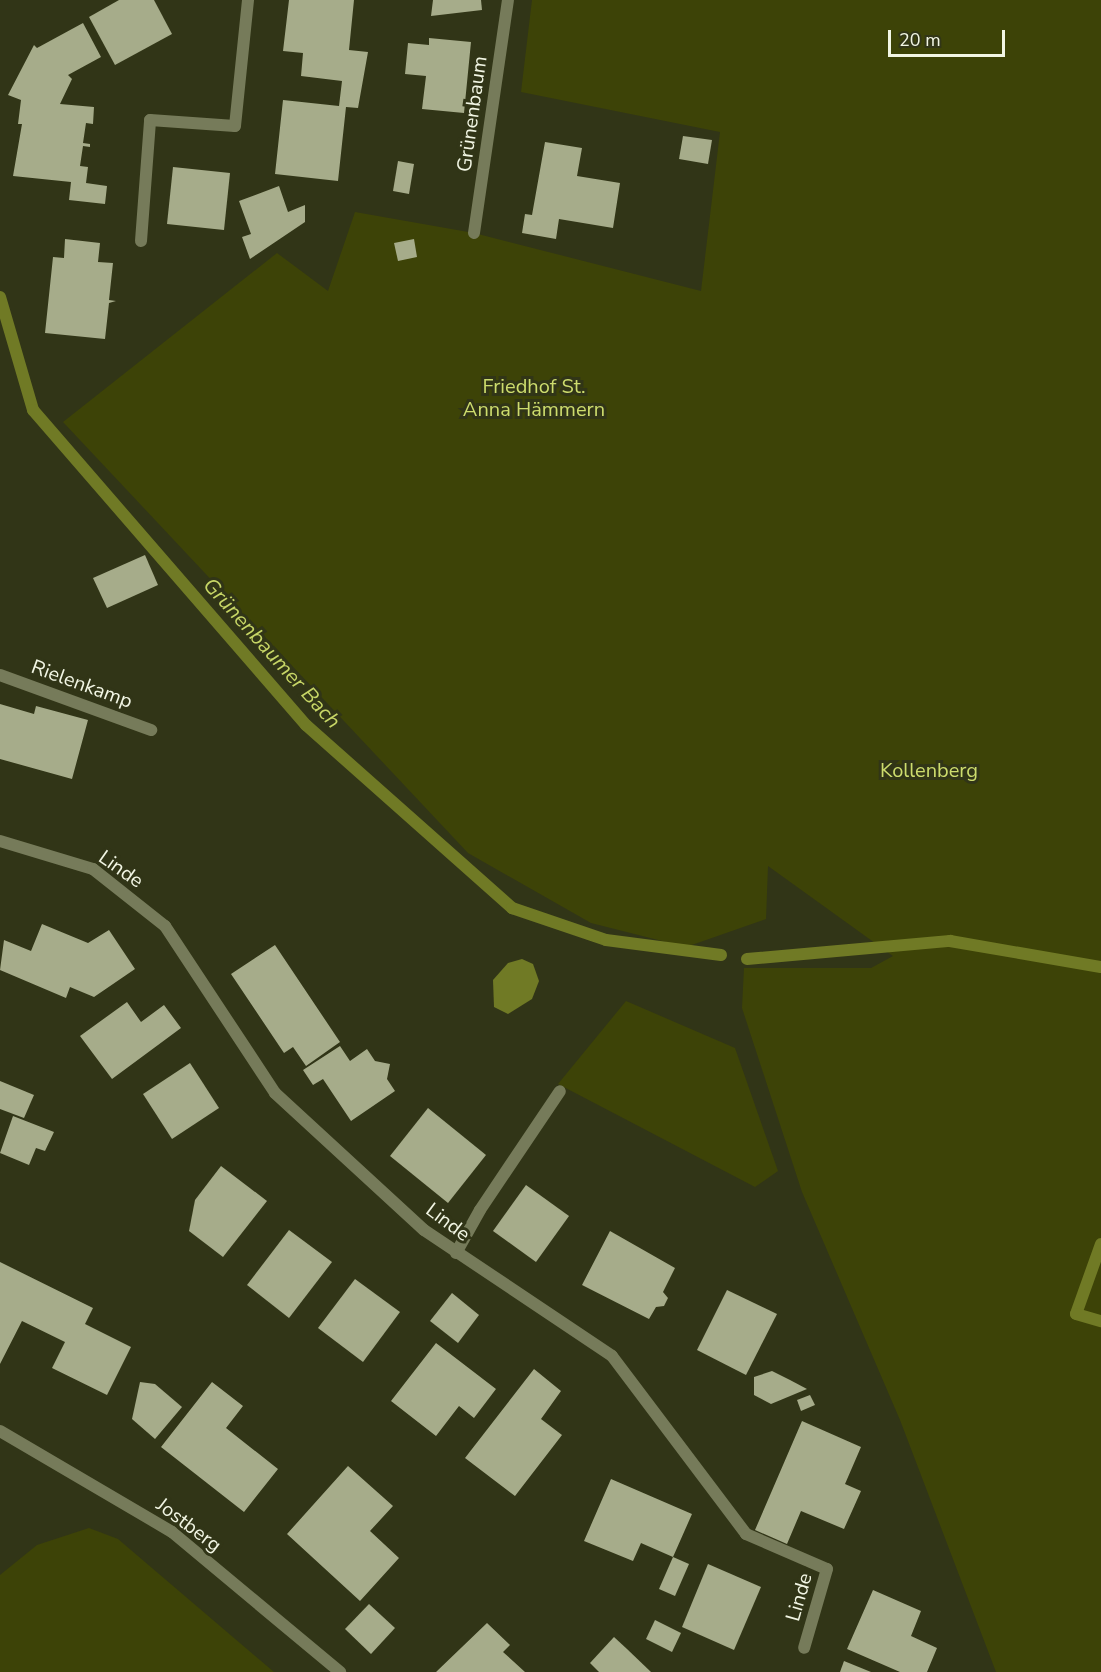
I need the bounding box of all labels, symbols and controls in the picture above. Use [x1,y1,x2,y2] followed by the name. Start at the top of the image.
[891,18,1008,56] scale bar
[899,28,941,52] text: 20 m
[452,54,492,174] street label: Grünenbaum
[463,375,605,422] park label: Friedhof St. Anna Hämmern
[198,573,346,733] water label: Grünenbaumer Bach
[28,655,136,713] street label: Rielenkamp
[880,758,978,782] park label: Kollenberg
[94,845,148,893] street label: Linde
[421,1198,475,1246] street label: Linde
[152,1493,226,1557] street label: Jostberg
[781,1570,817,1624] street label: Linde

